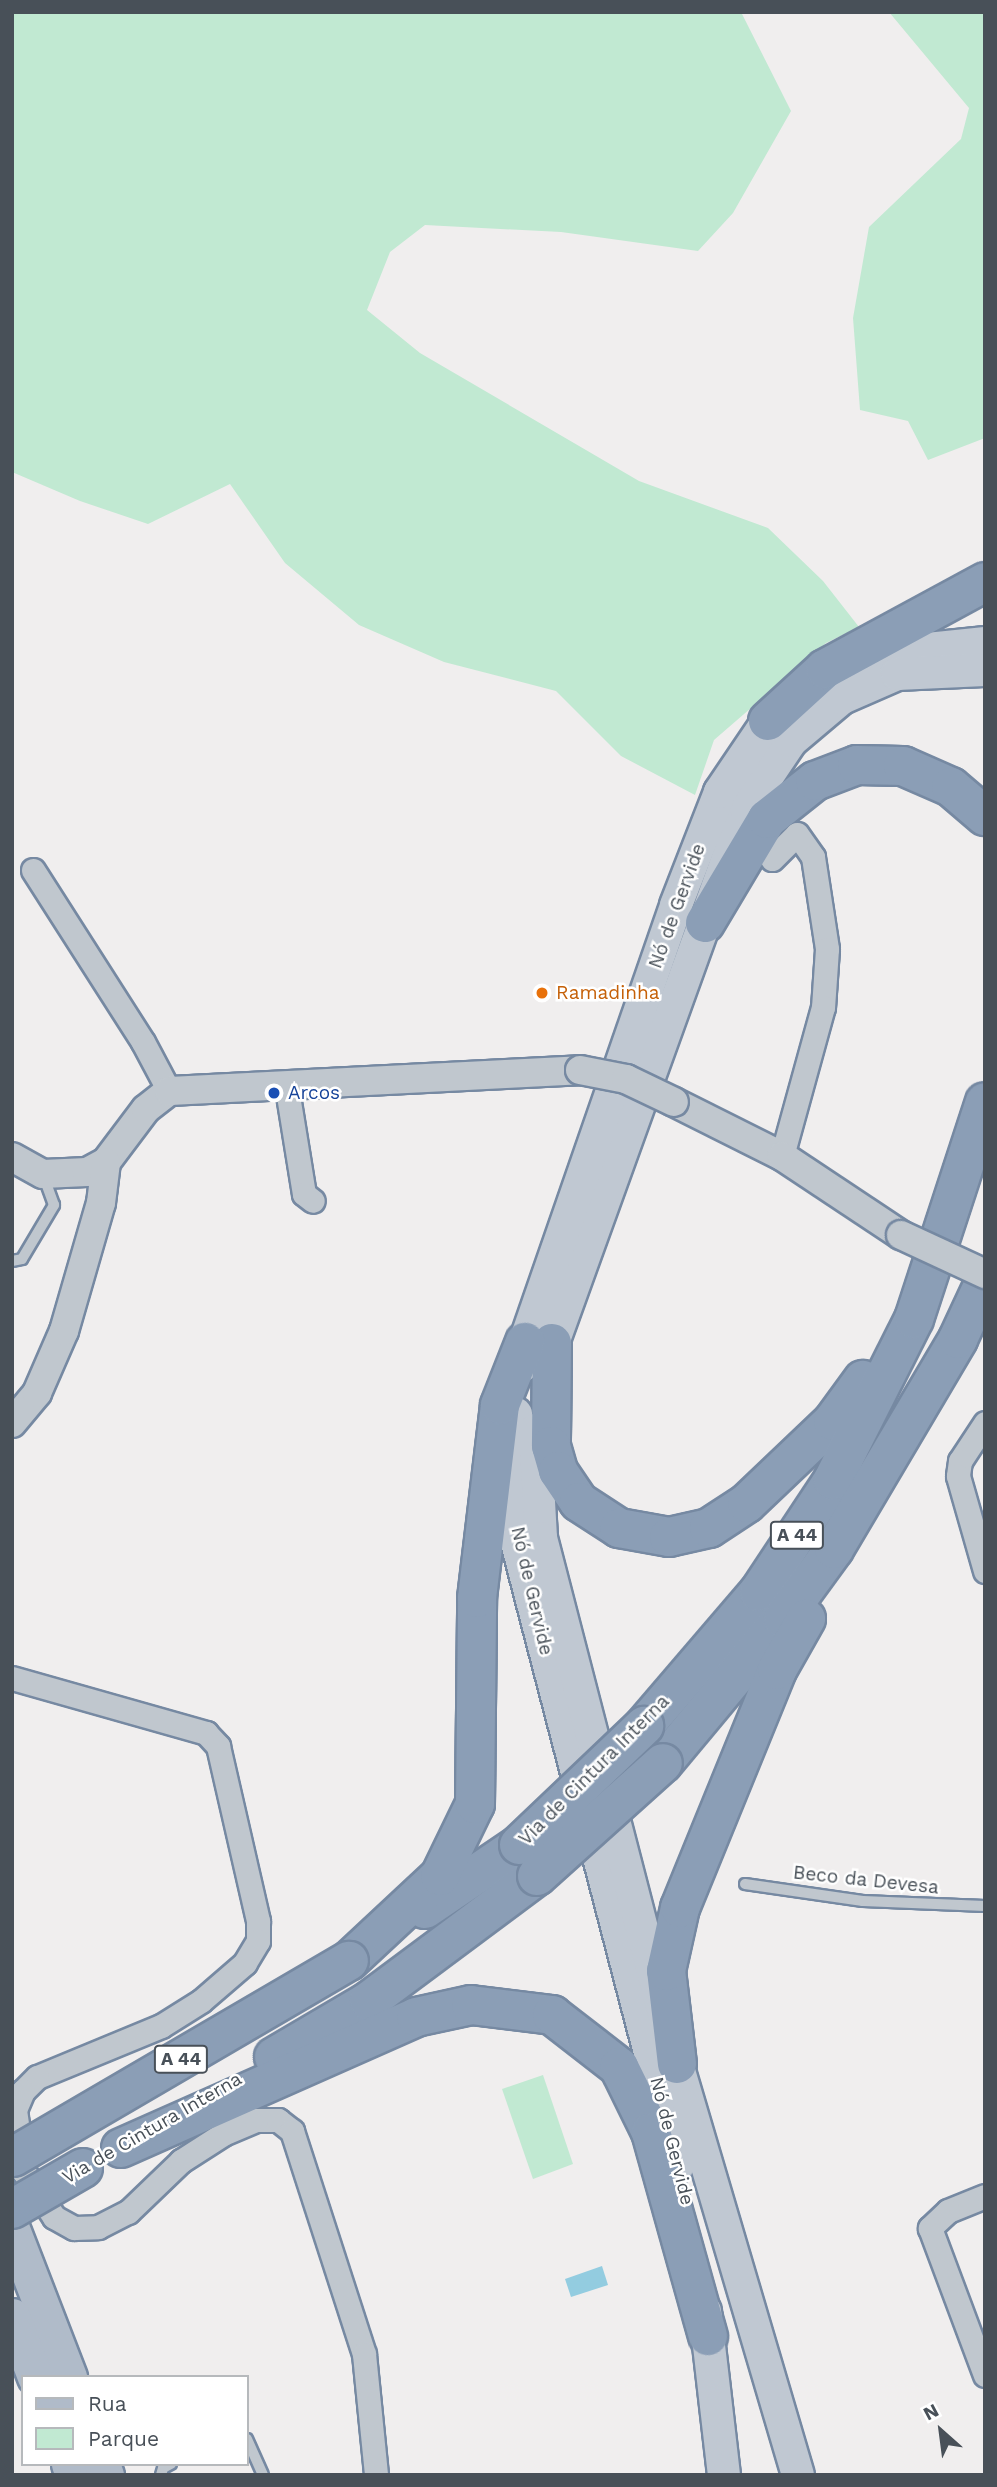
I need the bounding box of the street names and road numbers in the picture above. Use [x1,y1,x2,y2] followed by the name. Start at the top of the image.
[644,840,710,972] street label: Nó de Gervide
[769,1520,825,1550] road number: A 44
[506,1524,558,1658] street label: Nó de Gervide
[514,1690,674,1850] street label: Via de Cintura Interna
[792,1861,940,1899] street label: Beco da Devesa
[153,2045,209,2074] road number: A 44
[58,2067,246,2189] street label: Via de Cintura Interna
[645,2075,699,2207] street label: Nó de Gervide

